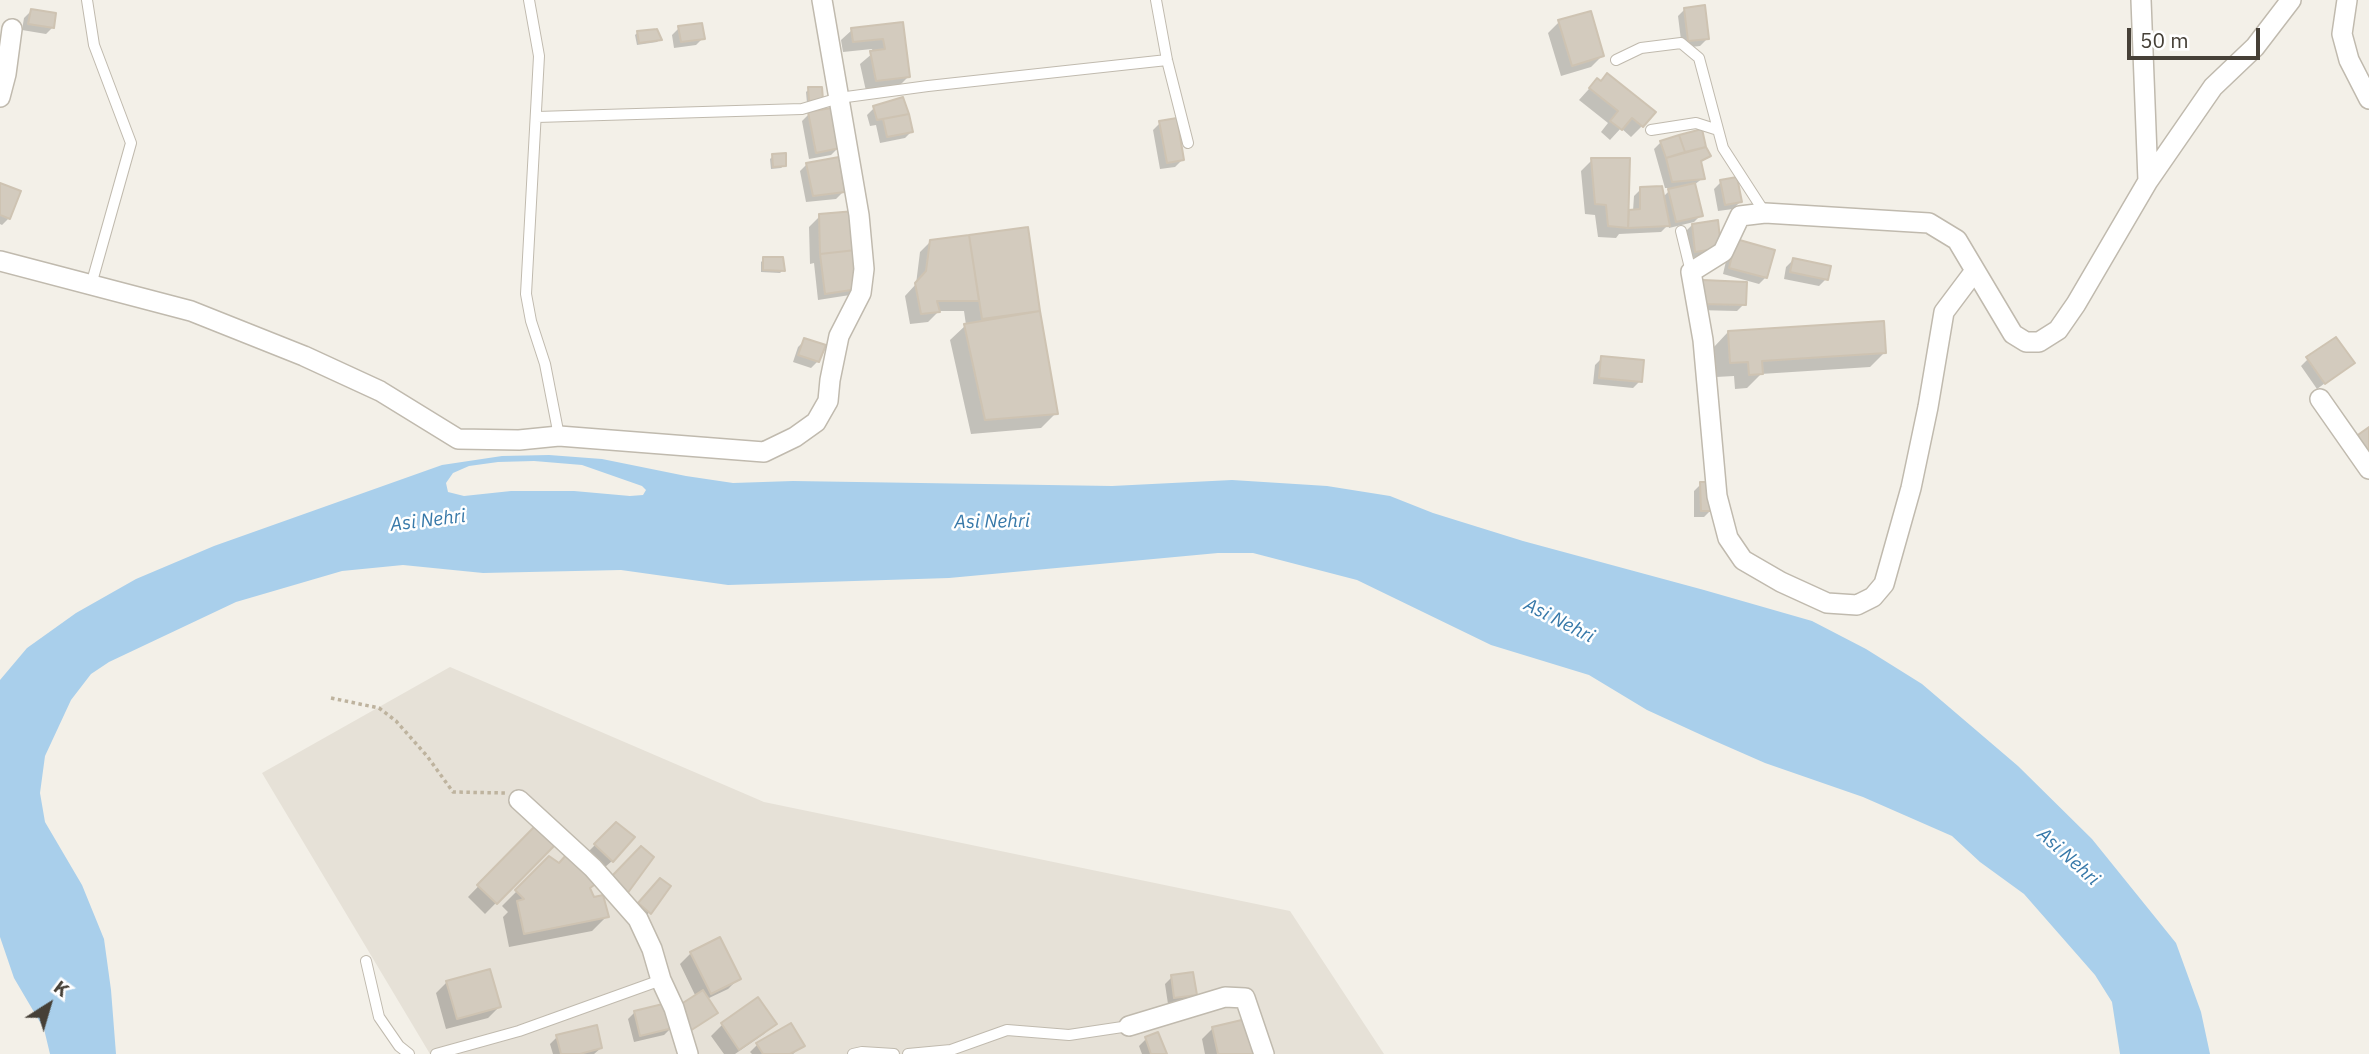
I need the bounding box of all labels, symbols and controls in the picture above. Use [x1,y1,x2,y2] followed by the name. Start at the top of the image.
[2131,14,2264,58] scale bar
[2140,26,2189,54] text: 50 m
[389,505,467,537] water label: Asi Nehri
[954,510,1030,534] water label: Asi Nehri
[1520,594,1598,648] water label: Asi Nehri
[2032,823,2104,891] water label: Asi Nehri
[14,970,84,1040] north arrow
[49,975,74,1002] text: K

